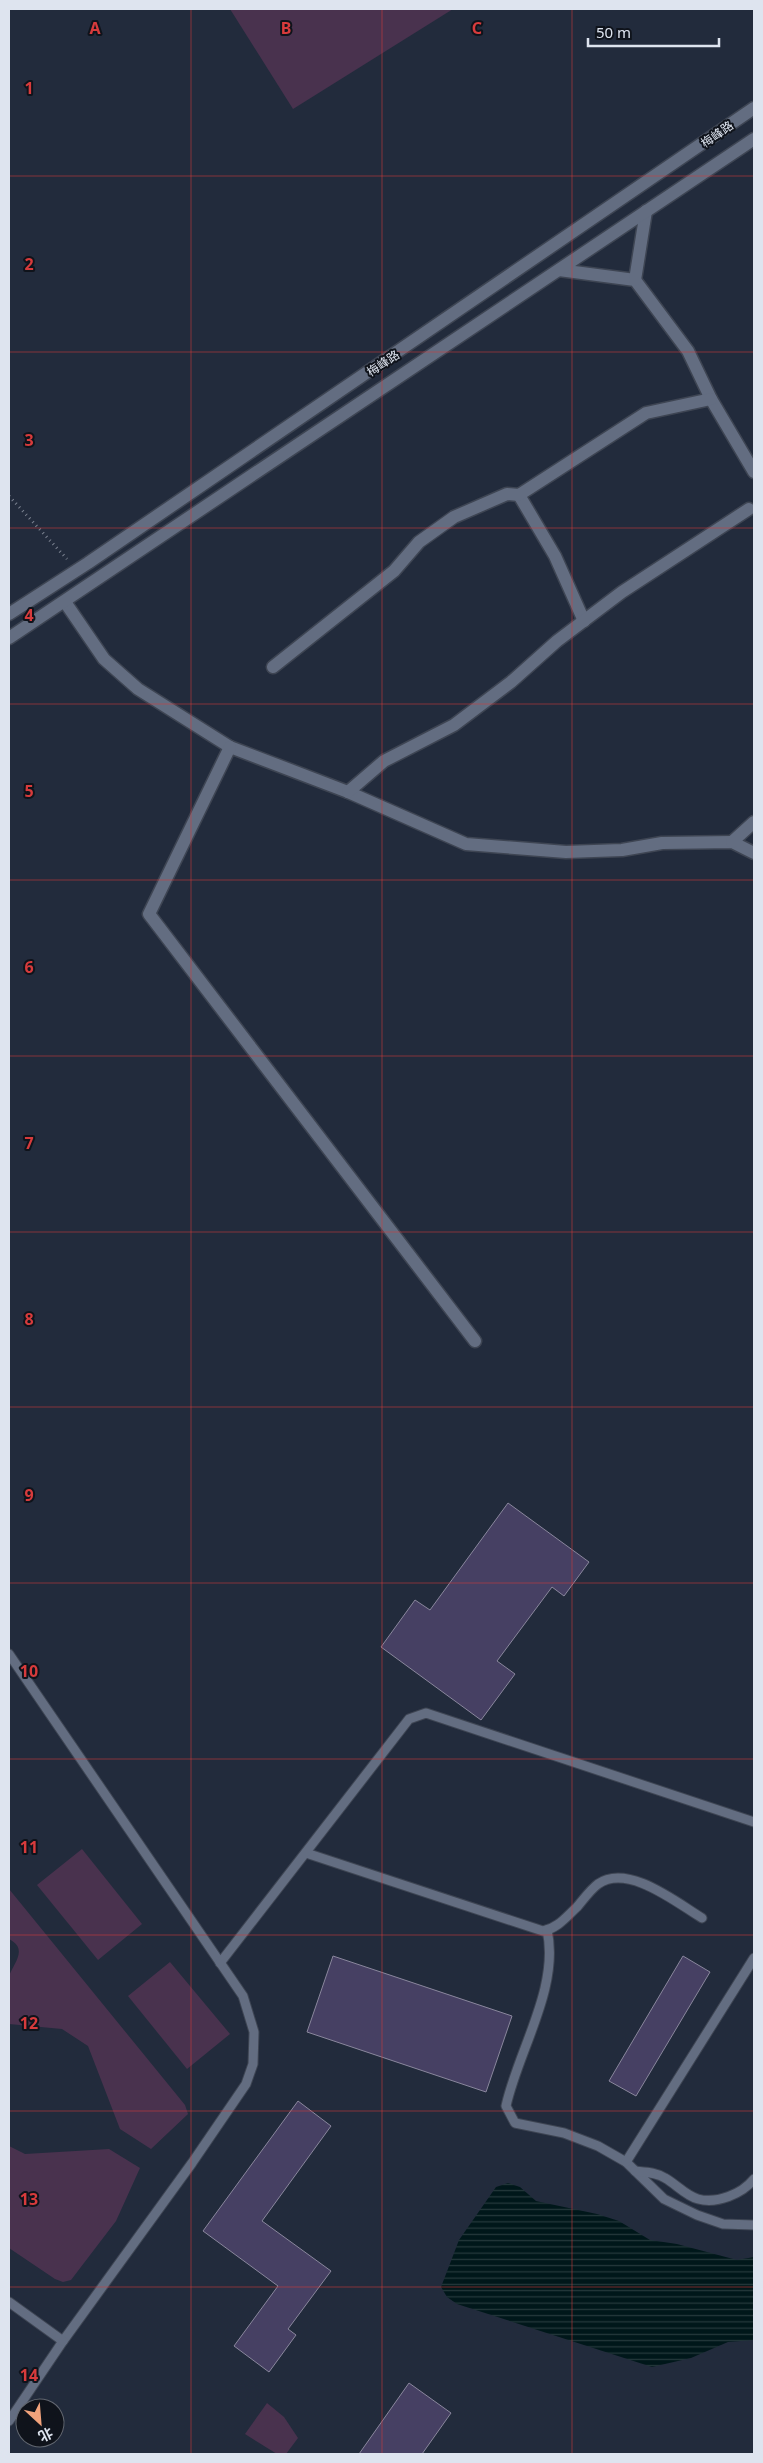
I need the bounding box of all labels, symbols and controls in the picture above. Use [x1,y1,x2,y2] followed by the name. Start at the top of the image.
[588,15,719,47] scale bar
[89,17,101,39] text: A
[281,17,291,39] text: B
[472,17,482,39] text: C
[596,22,631,42] text: 50 m
[24,77,34,99] text: 1
[697,117,737,151] street label: 梅峰路
[24,253,34,275] text: 2
[363,346,403,380] street label: 梅峰路
[24,429,34,451] text: 3
[24,604,34,626] text: 4
[24,780,34,802] text: 5
[24,956,34,978] text: 6
[24,1132,34,1154] text: 7
[24,1308,34,1330] text: 8
[24,1484,34,1506] text: 9
[20,1660,38,1682] text: 10
[20,1836,38,1858] text: 11
[20,2012,38,2034] text: 12
[20,2188,38,2210] text: 13
[20,2364,38,2386] text: 14
[15,2398,65,2448] north arrow
[35,2424,56,2447] text: 北

